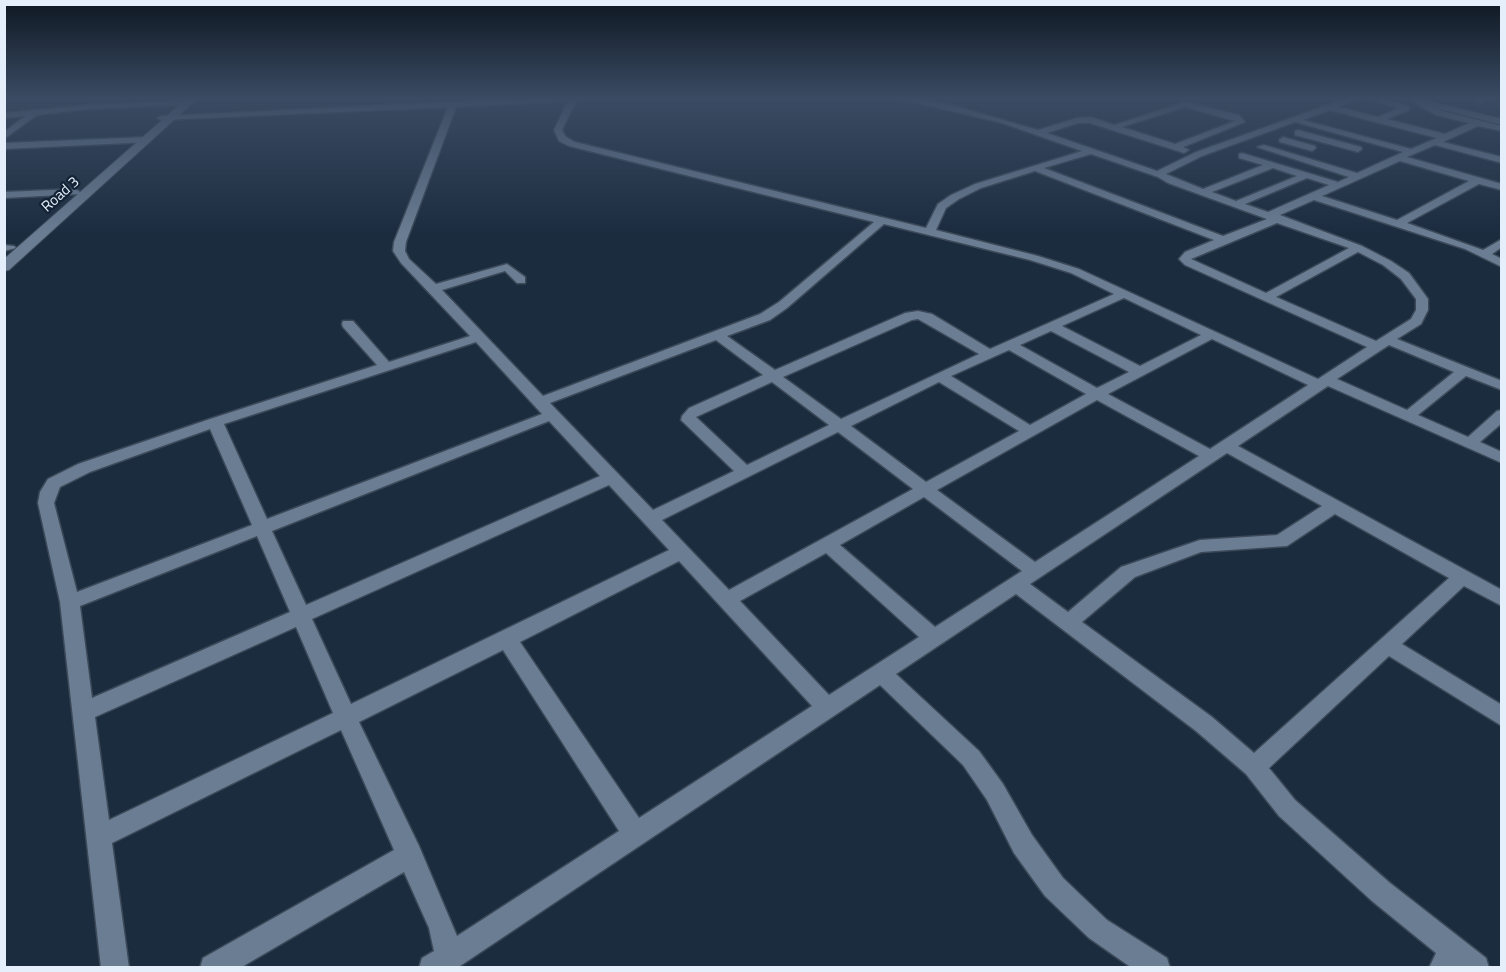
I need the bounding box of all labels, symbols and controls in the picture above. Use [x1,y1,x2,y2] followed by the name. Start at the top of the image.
[39,174,83,216] street label: Road 3

